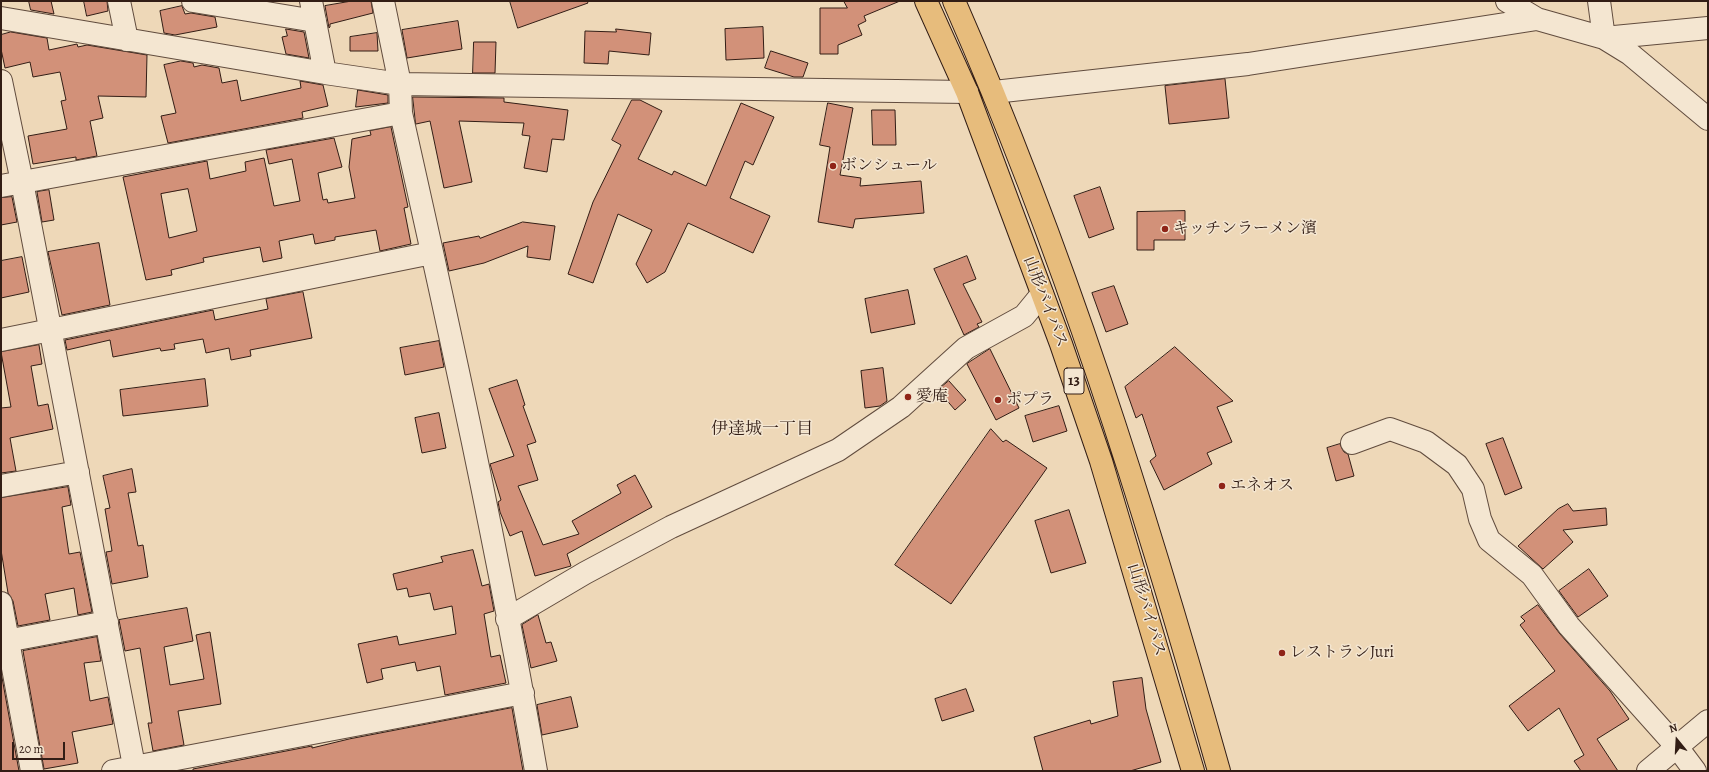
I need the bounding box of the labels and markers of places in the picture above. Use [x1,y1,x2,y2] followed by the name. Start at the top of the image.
[841,156,937,176] place label: ボンシュール
[828,161,838,171] marker: ボンシュール
[1173,219,1317,239] place label: キッチンラーメン濱
[1160,224,1170,234] marker: キッチンラーメン濱
[916,387,948,407] place label: 愛庵
[1006,390,1054,410] place label: ポプラ
[903,392,913,402] marker: 愛庵
[993,395,1003,405] marker: ポプラ
[1230,476,1294,496] place label: エネオス
[1217,481,1227,491] marker: エネオス
[1290,643,1394,663] place label: レストランJuri
[1277,648,1287,658] marker: レストランJuri

